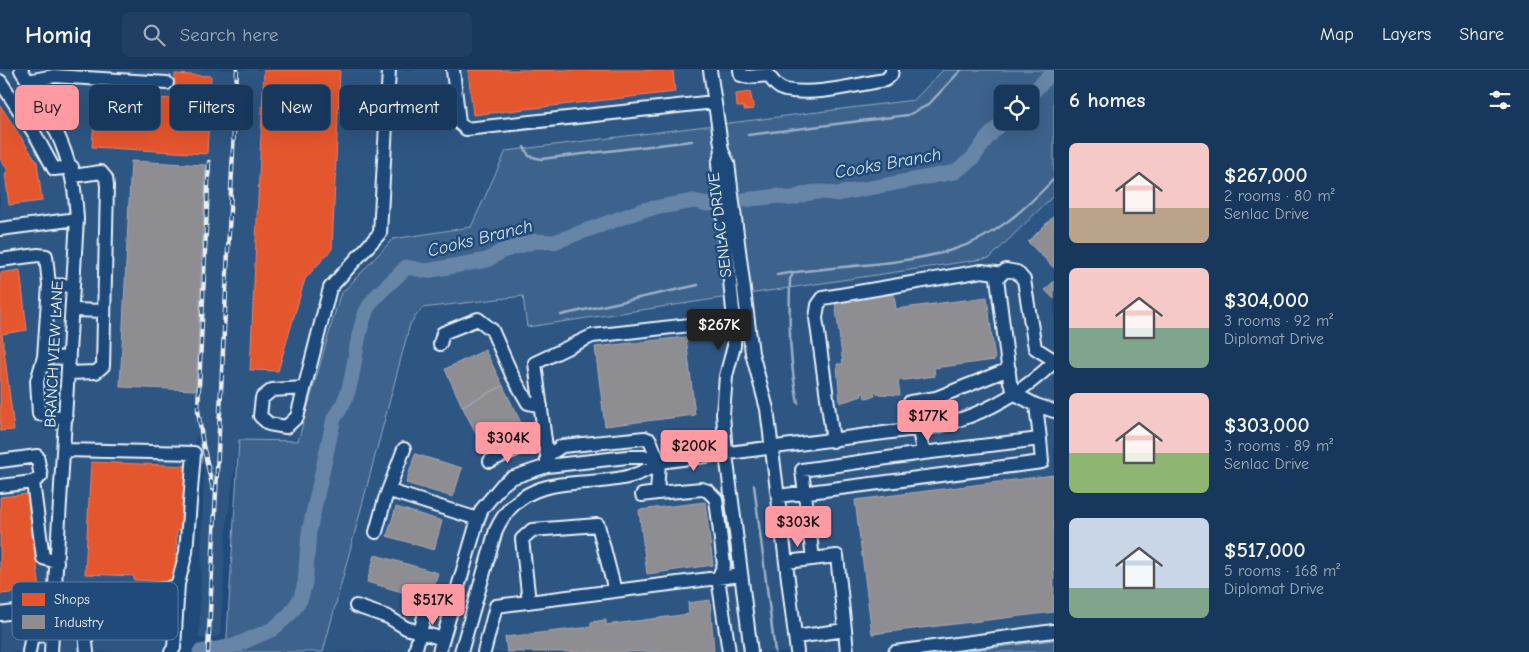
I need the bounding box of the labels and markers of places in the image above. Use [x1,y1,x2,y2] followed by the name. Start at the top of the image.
[684,308,754,351] pin: $267K
[893,400,963,442] pin: $177K
[473,422,543,464] pin: $304K
[659,430,729,472] pin: $200K
[763,506,833,548] pin: $303K
[398,584,468,626] pin: $517K

